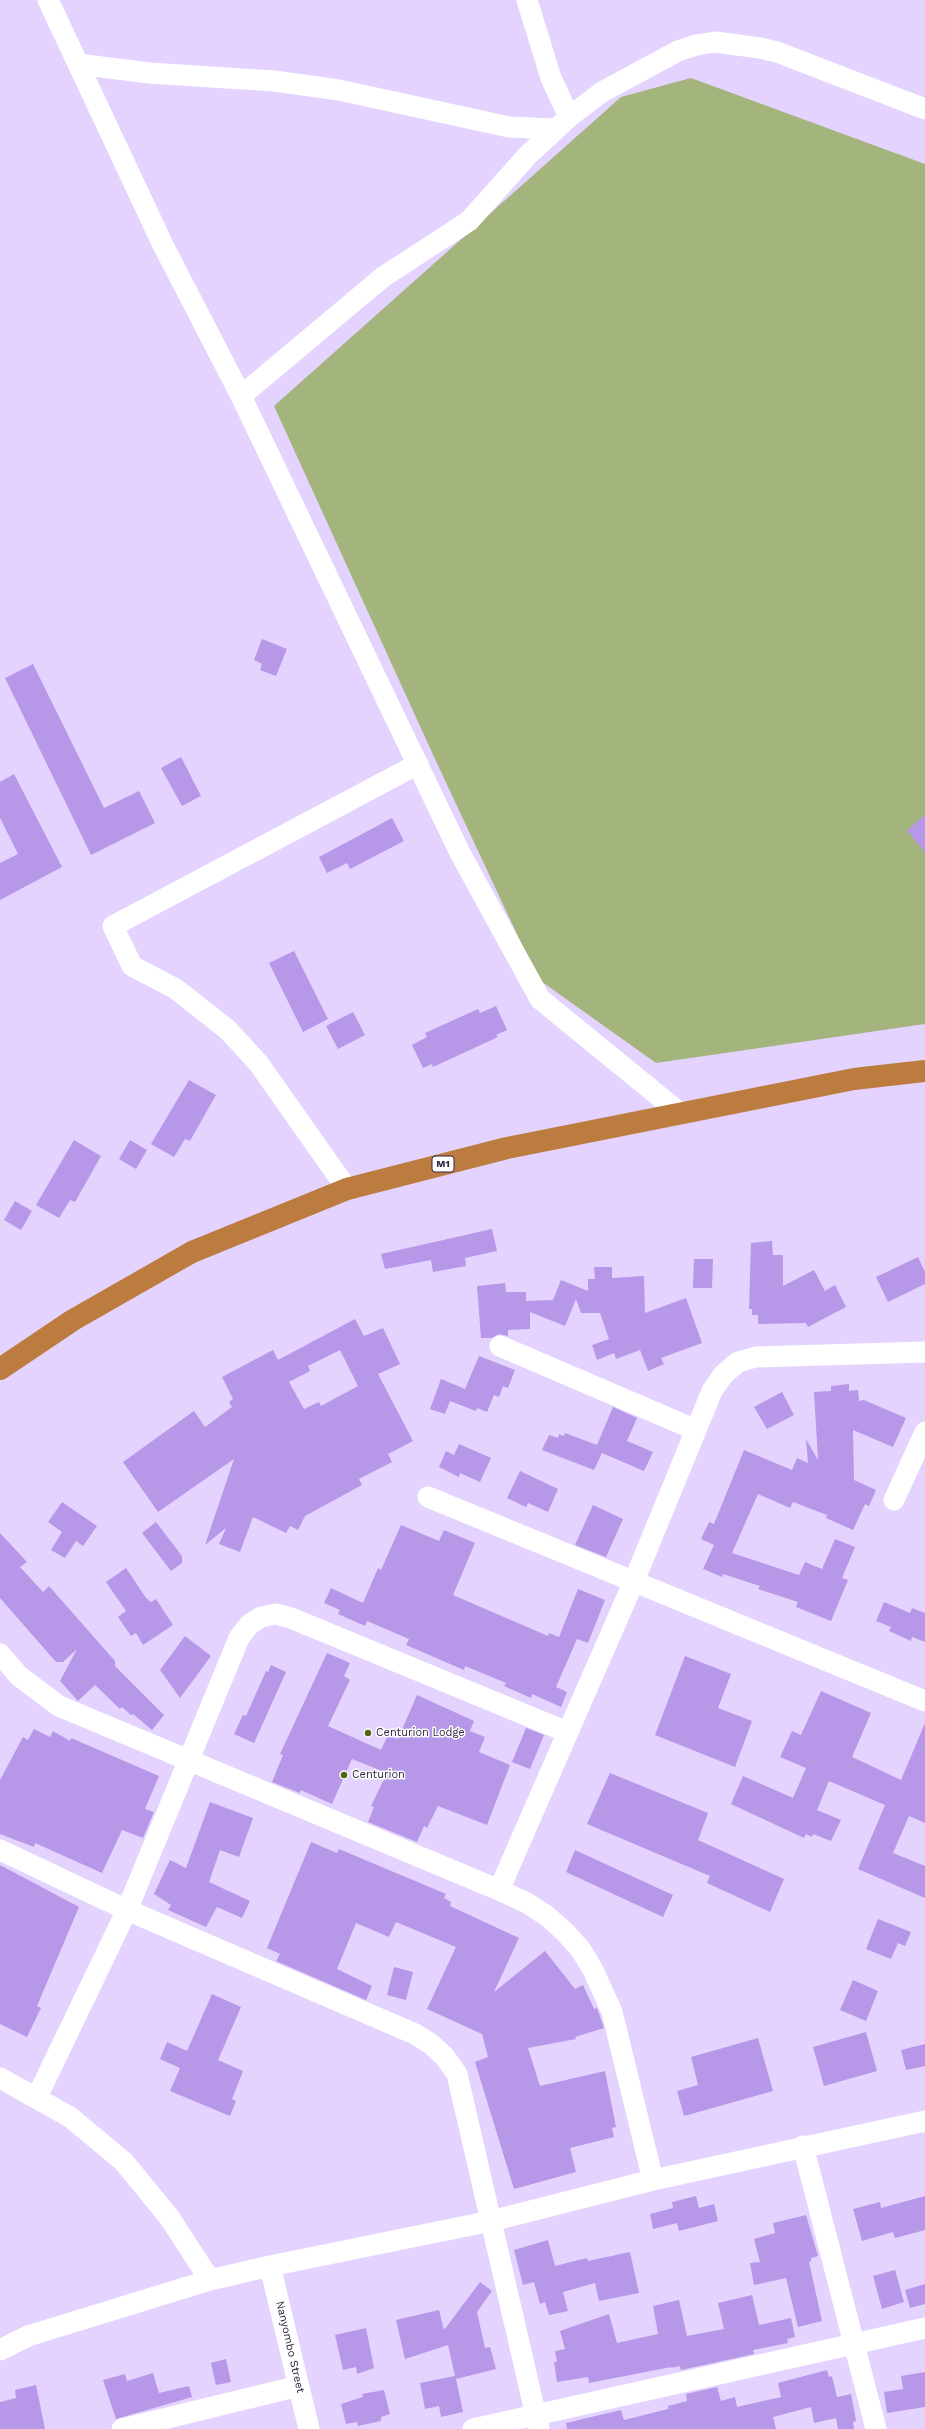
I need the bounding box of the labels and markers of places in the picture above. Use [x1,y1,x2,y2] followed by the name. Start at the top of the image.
[376,1726,465,1740] place label: Centurion Lodge
[363,1728,373,1738] marker: Centurion Lodge
[352,1768,405,1782] place label: Centurion
[339,1770,349,1780] marker: Centurion

